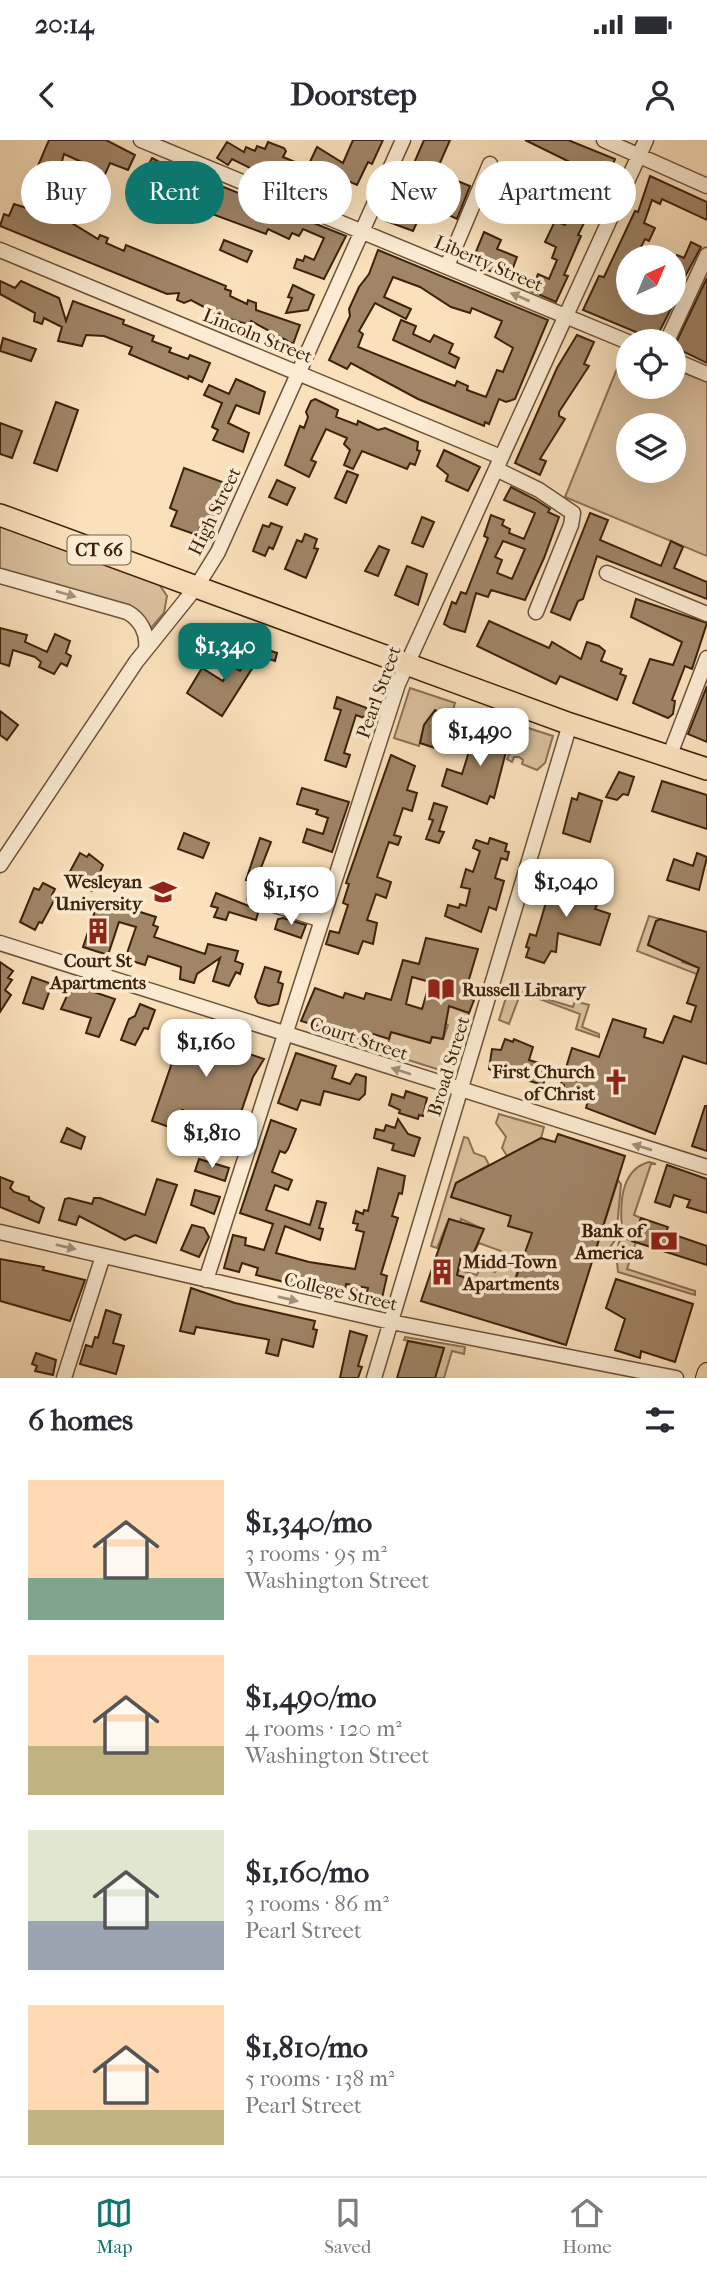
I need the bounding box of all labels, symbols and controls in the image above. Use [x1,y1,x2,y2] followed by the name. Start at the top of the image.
[35,9,94,40] text: 20:14
[28,76,66,114] icon: back
[290,76,417,113] text: Doorstep
[641,76,679,114] icon: person
[21,161,111,224] chip: Buy
[125,161,224,224] chip: Rent
[238,161,352,224] chip: Filters
[366,161,461,224] chip: New
[475,161,636,224] chip: Apartment
[431,231,546,297] street label: Liberty Street
[616,245,686,315] north arrow
[616,245,686,483] map controls
[510,291,530,303] one-way arrow
[200,304,316,368] street label: Lincoln Street
[616,329,686,399] button: locate
[616,413,686,483] button: layers
[184,463,246,559] street label: High Street
[68,536,130,564] road number: CT 66
[56,590,77,600] one-way arrow
[168,624,282,683] pin: $1,340
[194,632,256,659] text: $1,340
[352,643,406,742] street label: Pearl Street
[423,708,537,768] pin: $1,490
[448,717,512,744] text: $1,490
[509,860,623,919] pin: $1,040
[234,868,348,927] pin: $1,150
[534,868,598,895] text: $1,040
[54,871,143,915] place label: Wesleyan University
[263,876,319,903] text: $1,150
[148,877,178,907] school or university icon: Wesleyan University
[83,916,113,946] building icon: Court St Apartments
[49,950,146,994] place label: Court St Apartments
[426,974,456,1004] library icon: Russell Library
[462,979,587,1001] place label: Russell Library
[307,1013,411,1065] street label: Court Street
[423,1013,475,1119] street label: Broad Street
[149,1020,263,1079] pin: $1,160
[177,1028,235,1055] text: $1,160
[491,1061,595,1105] place label: First Church of Christ
[391,1066,412,1076] one-way arrow
[601,1067,631,1097] church icon: First Church of Christ
[155,1110,269,1170] pin: $1,810
[183,1119,241,1146] text: $1,810
[631,1141,652,1151] one-way arrow
[574,1220,648,1264] place label: Bank of America
[649,1226,679,1256] bank icon: Bank of America
[55,1242,77,1253] one-way arrow
[462,1251,559,1295] place label: Midd-Town Apartments
[427,1257,457,1287] building icon: Midd-Town Apartments
[282,1268,400,1316] street label: College Street
[277,1294,299,1305] one-way arrow
[641,1401,679,1439] icon: filters
[28,1403,133,1438] text: 6 homes
[245,1505,372,1540] text: $1,340/mo
[84,1508,168,1592] icon: home
[245,1540,387,1567] text: 3 rooms · 95 m²
[245,1567,429,1594] text: Washington Street
[245,1680,377,1715] text: $1,490/mo
[84,1683,168,1767] icon: home
[245,1715,402,1742] text: 4 rooms · 120 m²
[245,1742,429,1769] text: Washington Street
[245,1855,369,1890] text: $1,160/mo
[84,1858,168,1942] icon: home
[245,1890,389,1917] text: 3 rooms · 86 m²
[245,1917,362,1944] text: Pearl Street
[245,2030,368,2065] text: $1,810/mo
[84,2033,168,2117] icon: home
[245,2065,395,2092] text: 5 rooms · 138 m²
[245,2092,362,2119] text: Pearl Street
[95,2194,133,2258] tab: Map
[324,2194,371,2258] tab: Saved
[562,2194,612,2258] tab: Home

